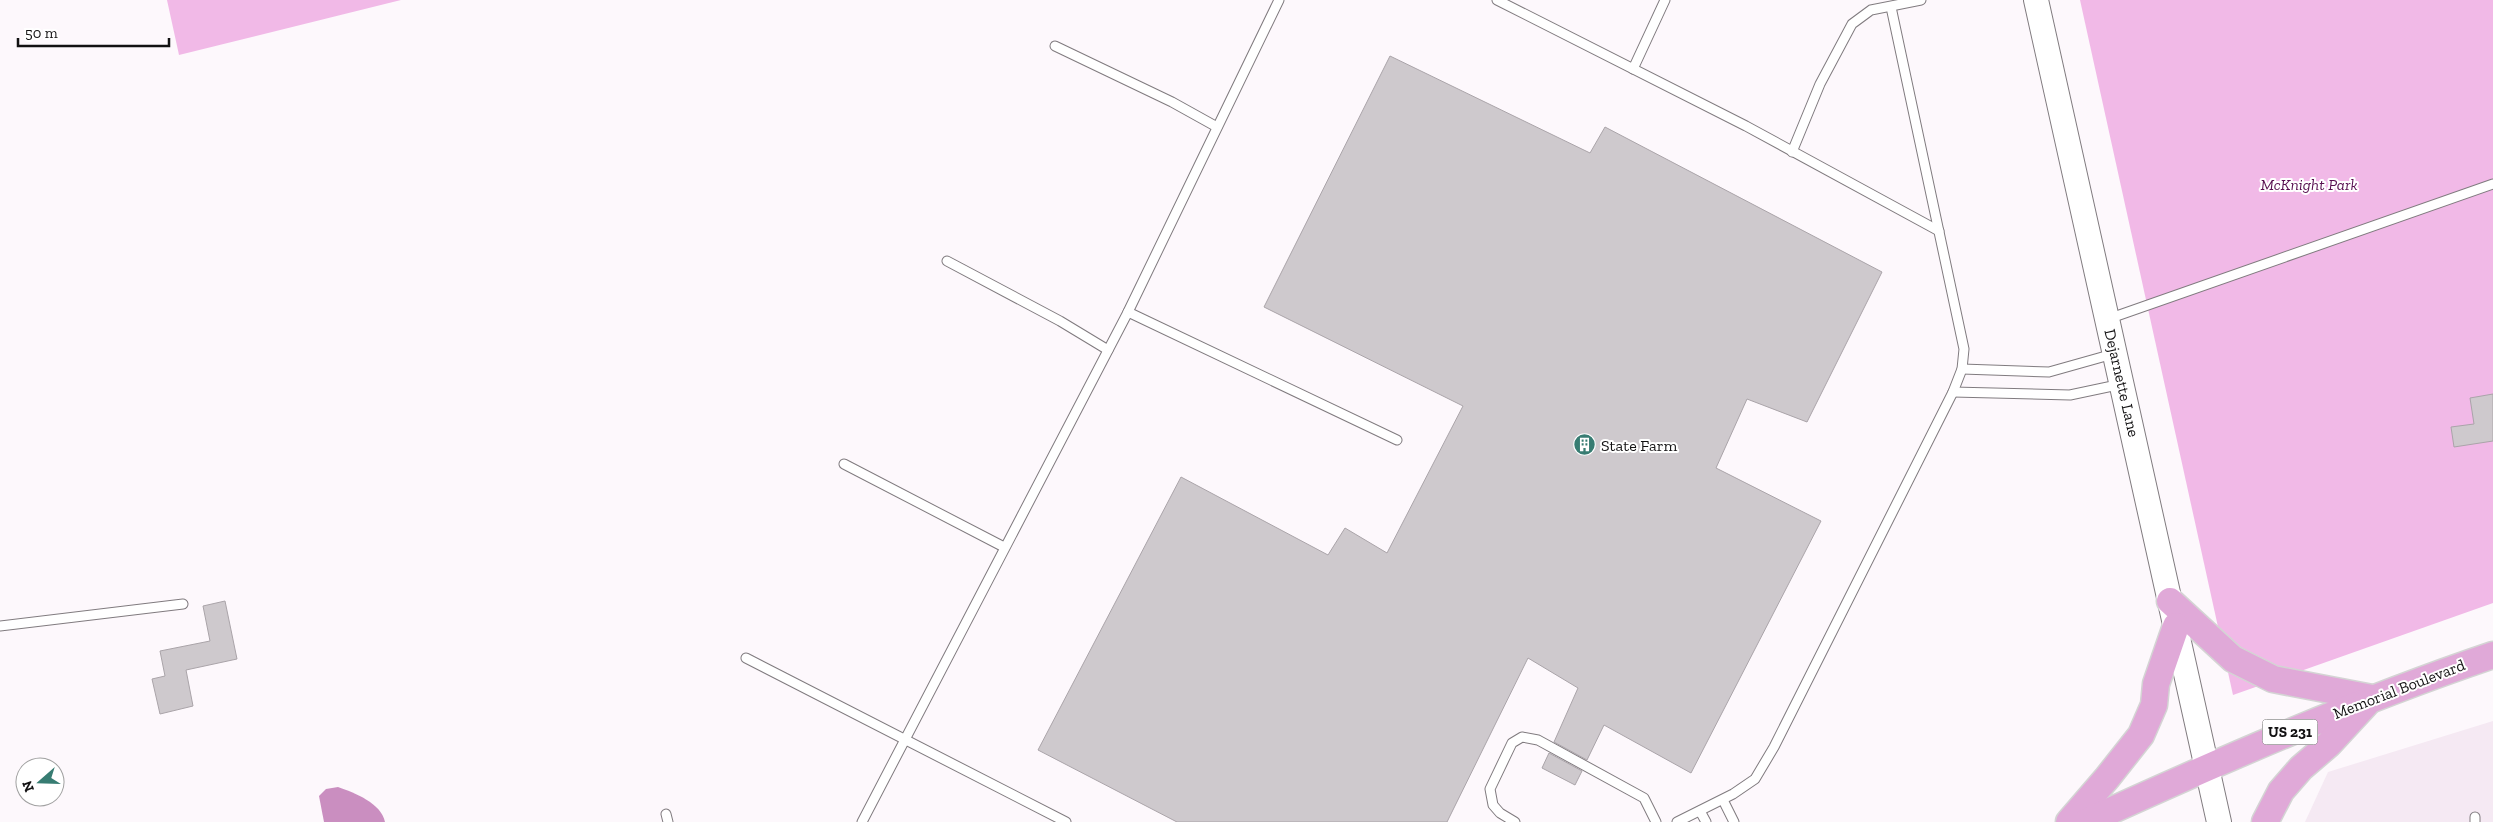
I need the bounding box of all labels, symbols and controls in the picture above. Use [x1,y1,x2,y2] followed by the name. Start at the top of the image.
[18,15,169,47] scale bar
[25,24,58,42] text: 50 m
[2260,175,2358,194] park label: McKnight Park
[2100,327,2144,439] street label: Dejarnette Lane
[1573,433,1597,457] building icon: State Farm
[1601,436,1677,455] place label: State Farm
[2330,655,2468,723] street label: Memorial Boulevard
[2262,720,2318,744] road number: US 231
[15,757,65,807] north arrow
[18,778,38,794] text: N

